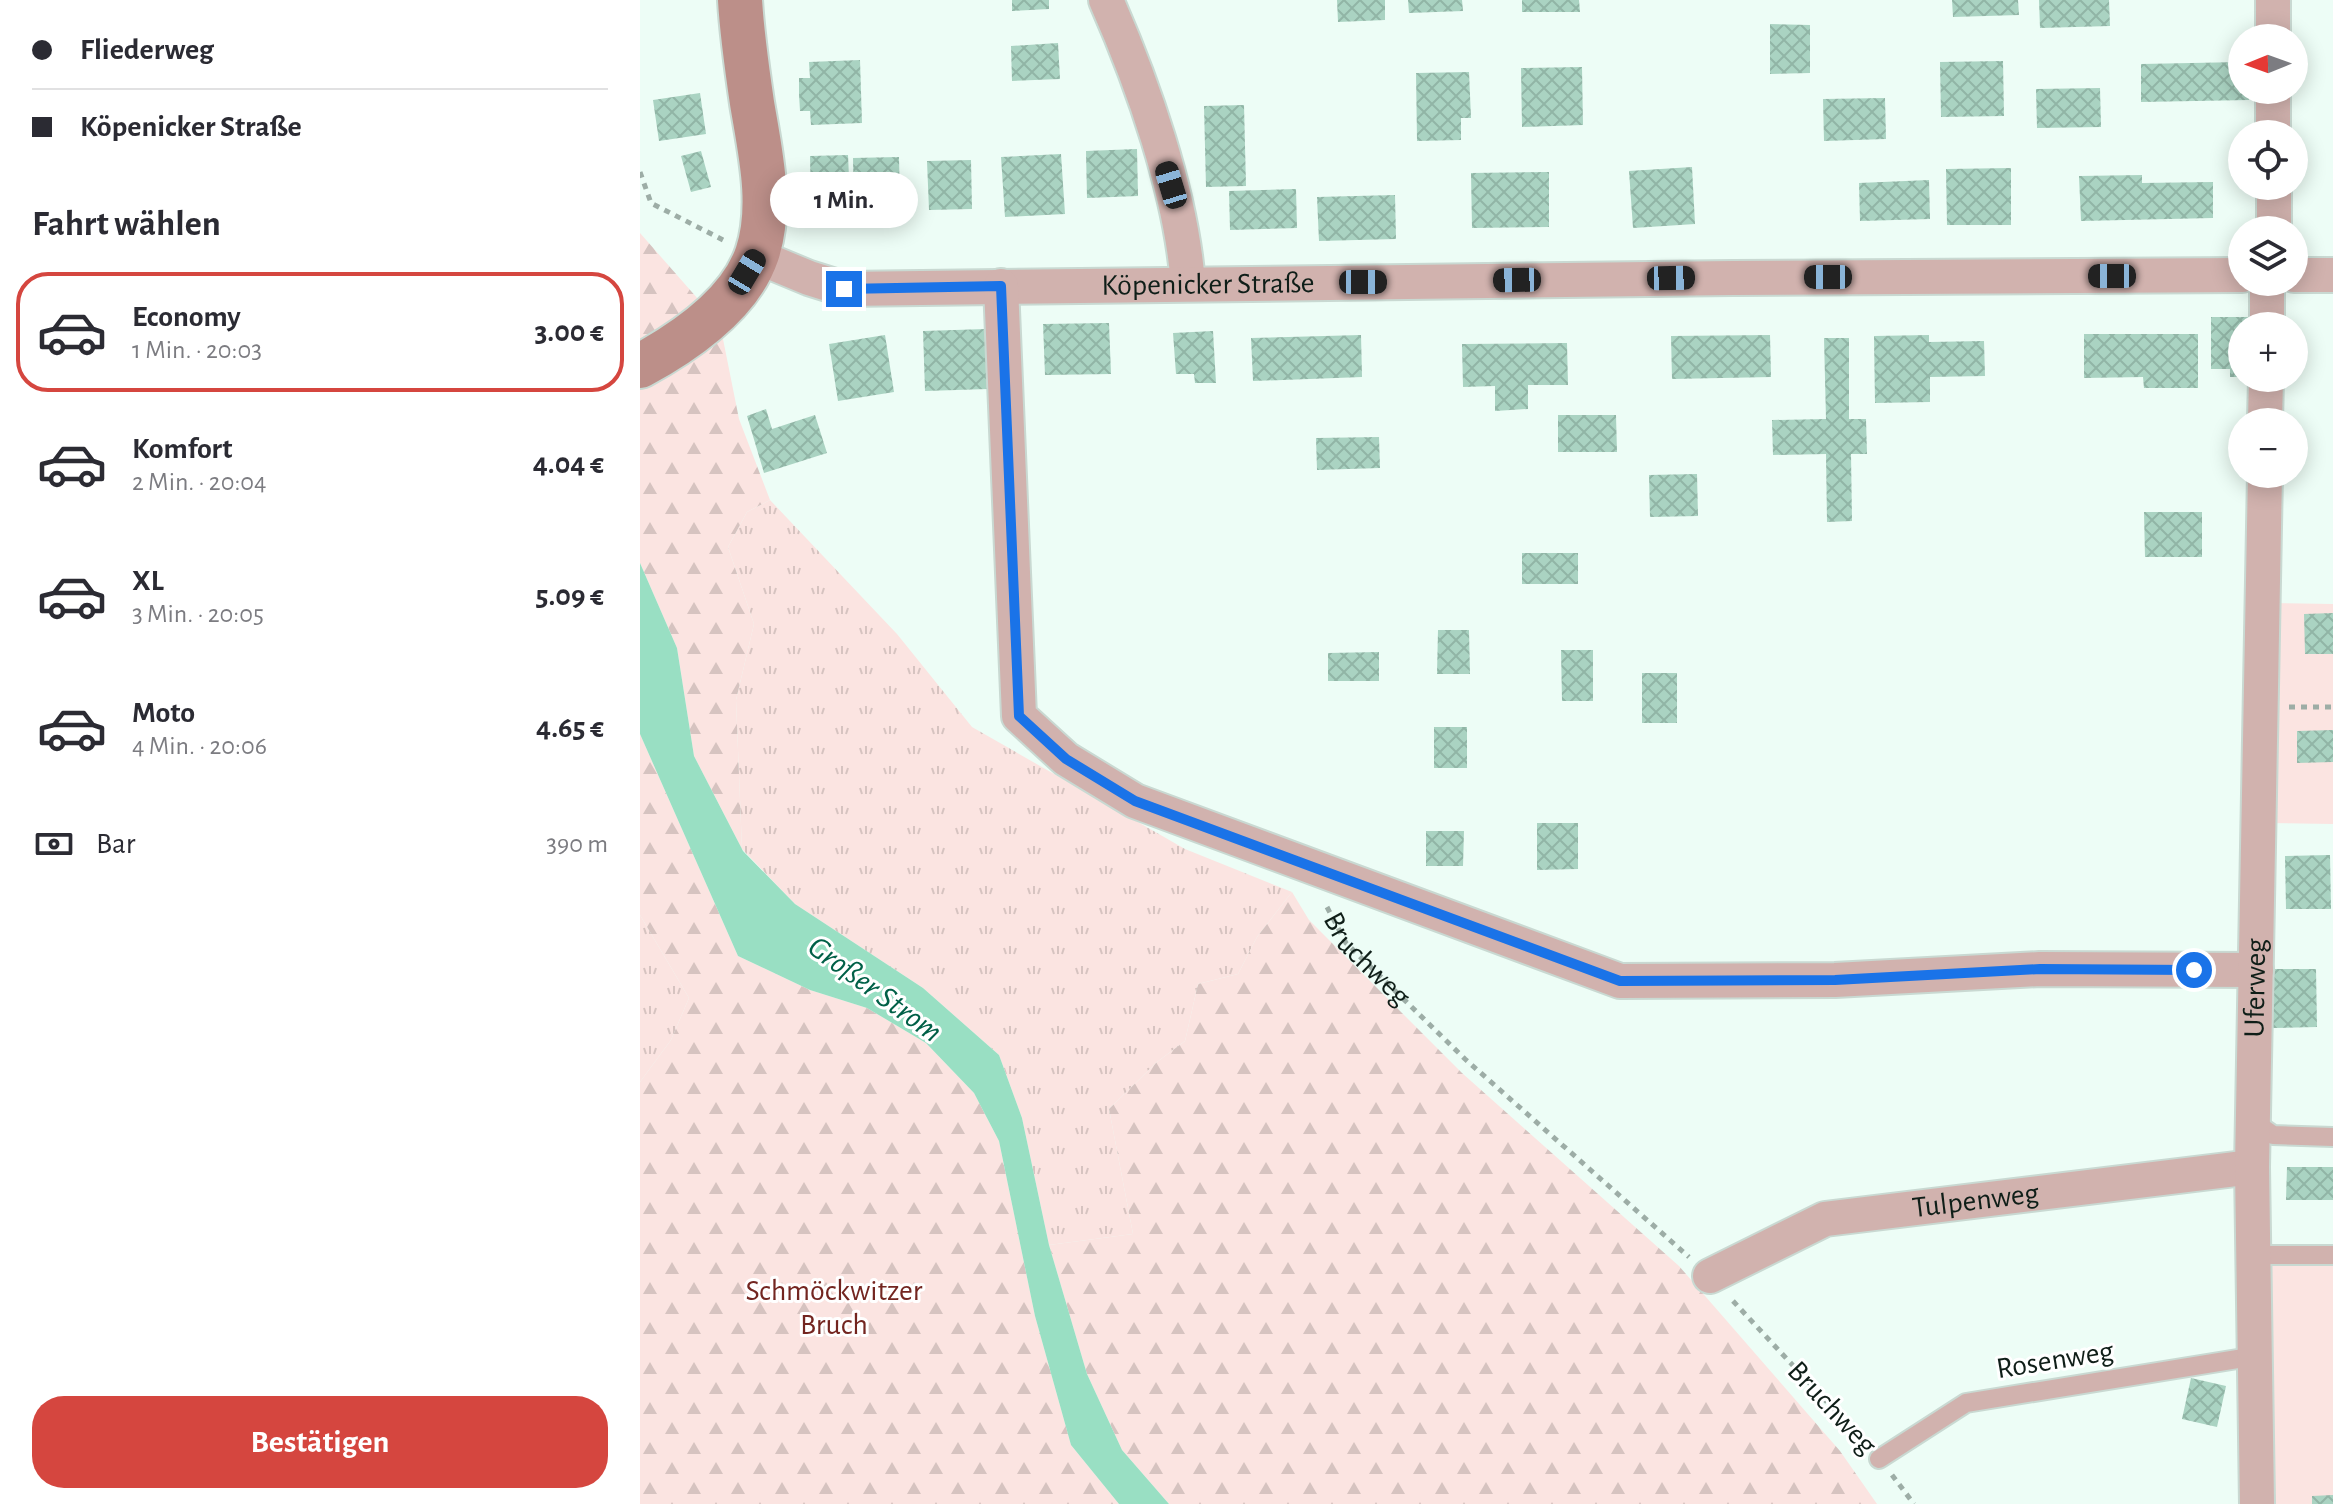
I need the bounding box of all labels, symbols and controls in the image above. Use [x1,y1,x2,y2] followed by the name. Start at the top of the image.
[2228,24,2308,104] north arrow
[2228,24,2308,488] map controls
[80,35,214,65] text: Fliederweg
[80,112,302,142] text: Köpenicker Straße
[2228,120,2308,200] button: locate
[1153,159,1189,211] car
[770,173,918,229] callout: 1 Min.
[814,187,874,213] text: 1 Min.
[32,206,221,242] text: Fahrt wählen
[2228,216,2308,296] button: layers
[724,245,770,299] car
[2088,264,2136,288] car
[1804,265,1852,289] car
[1647,266,1695,290] car
[1101,268,1315,301] street label: Köpenicker Straße
[1493,268,1541,292] car
[1339,270,1387,294] car
[826,271,862,307] route end
[36,296,108,368] icon: car
[132,302,241,332] text: Economy
[2228,312,2308,392] button: +
[534,317,604,347] text: 3.00 €
[132,337,262,363] text: 1 Min. · 20:03
[2228,408,2308,488] button: −
[36,428,108,500] icon: car
[132,434,232,464] text: Komfort
[533,449,604,479] text: 4.04 €
[132,469,267,495] text: 2 Min. · 20:04
[36,560,108,632] icon: car
[132,566,164,596] text: XL
[536,581,604,611] text: 5.09 €
[132,601,264,627] text: 3 Min. · 20:05
[36,692,108,764] icon: car
[132,698,195,728] text: Moto
[536,713,604,743] text: 4.65 €
[132,733,267,759] text: 4 Min. · 20:06
[32,822,76,866] icon: cash
[96,829,135,859] text: Bar
[546,831,608,857] text: 390 m
[1318,907,1416,1012] street label: Bruchweg
[802,930,948,1048] water label: Großer Strom
[2239,938,2271,1038] street label: Uferweg
[2176,952,2212,988] route start
[1911,1178,2041,1223] street label: Tulpenweg
[746,1276,923,1340] park label: Schmöckwitzer Bruch
[1994,1336,2116,1384] street label: Rosenweg
[1782,1356,1883,1461] street label: Bruchweg
[32,1396,608,1488] button: Bestätigen

